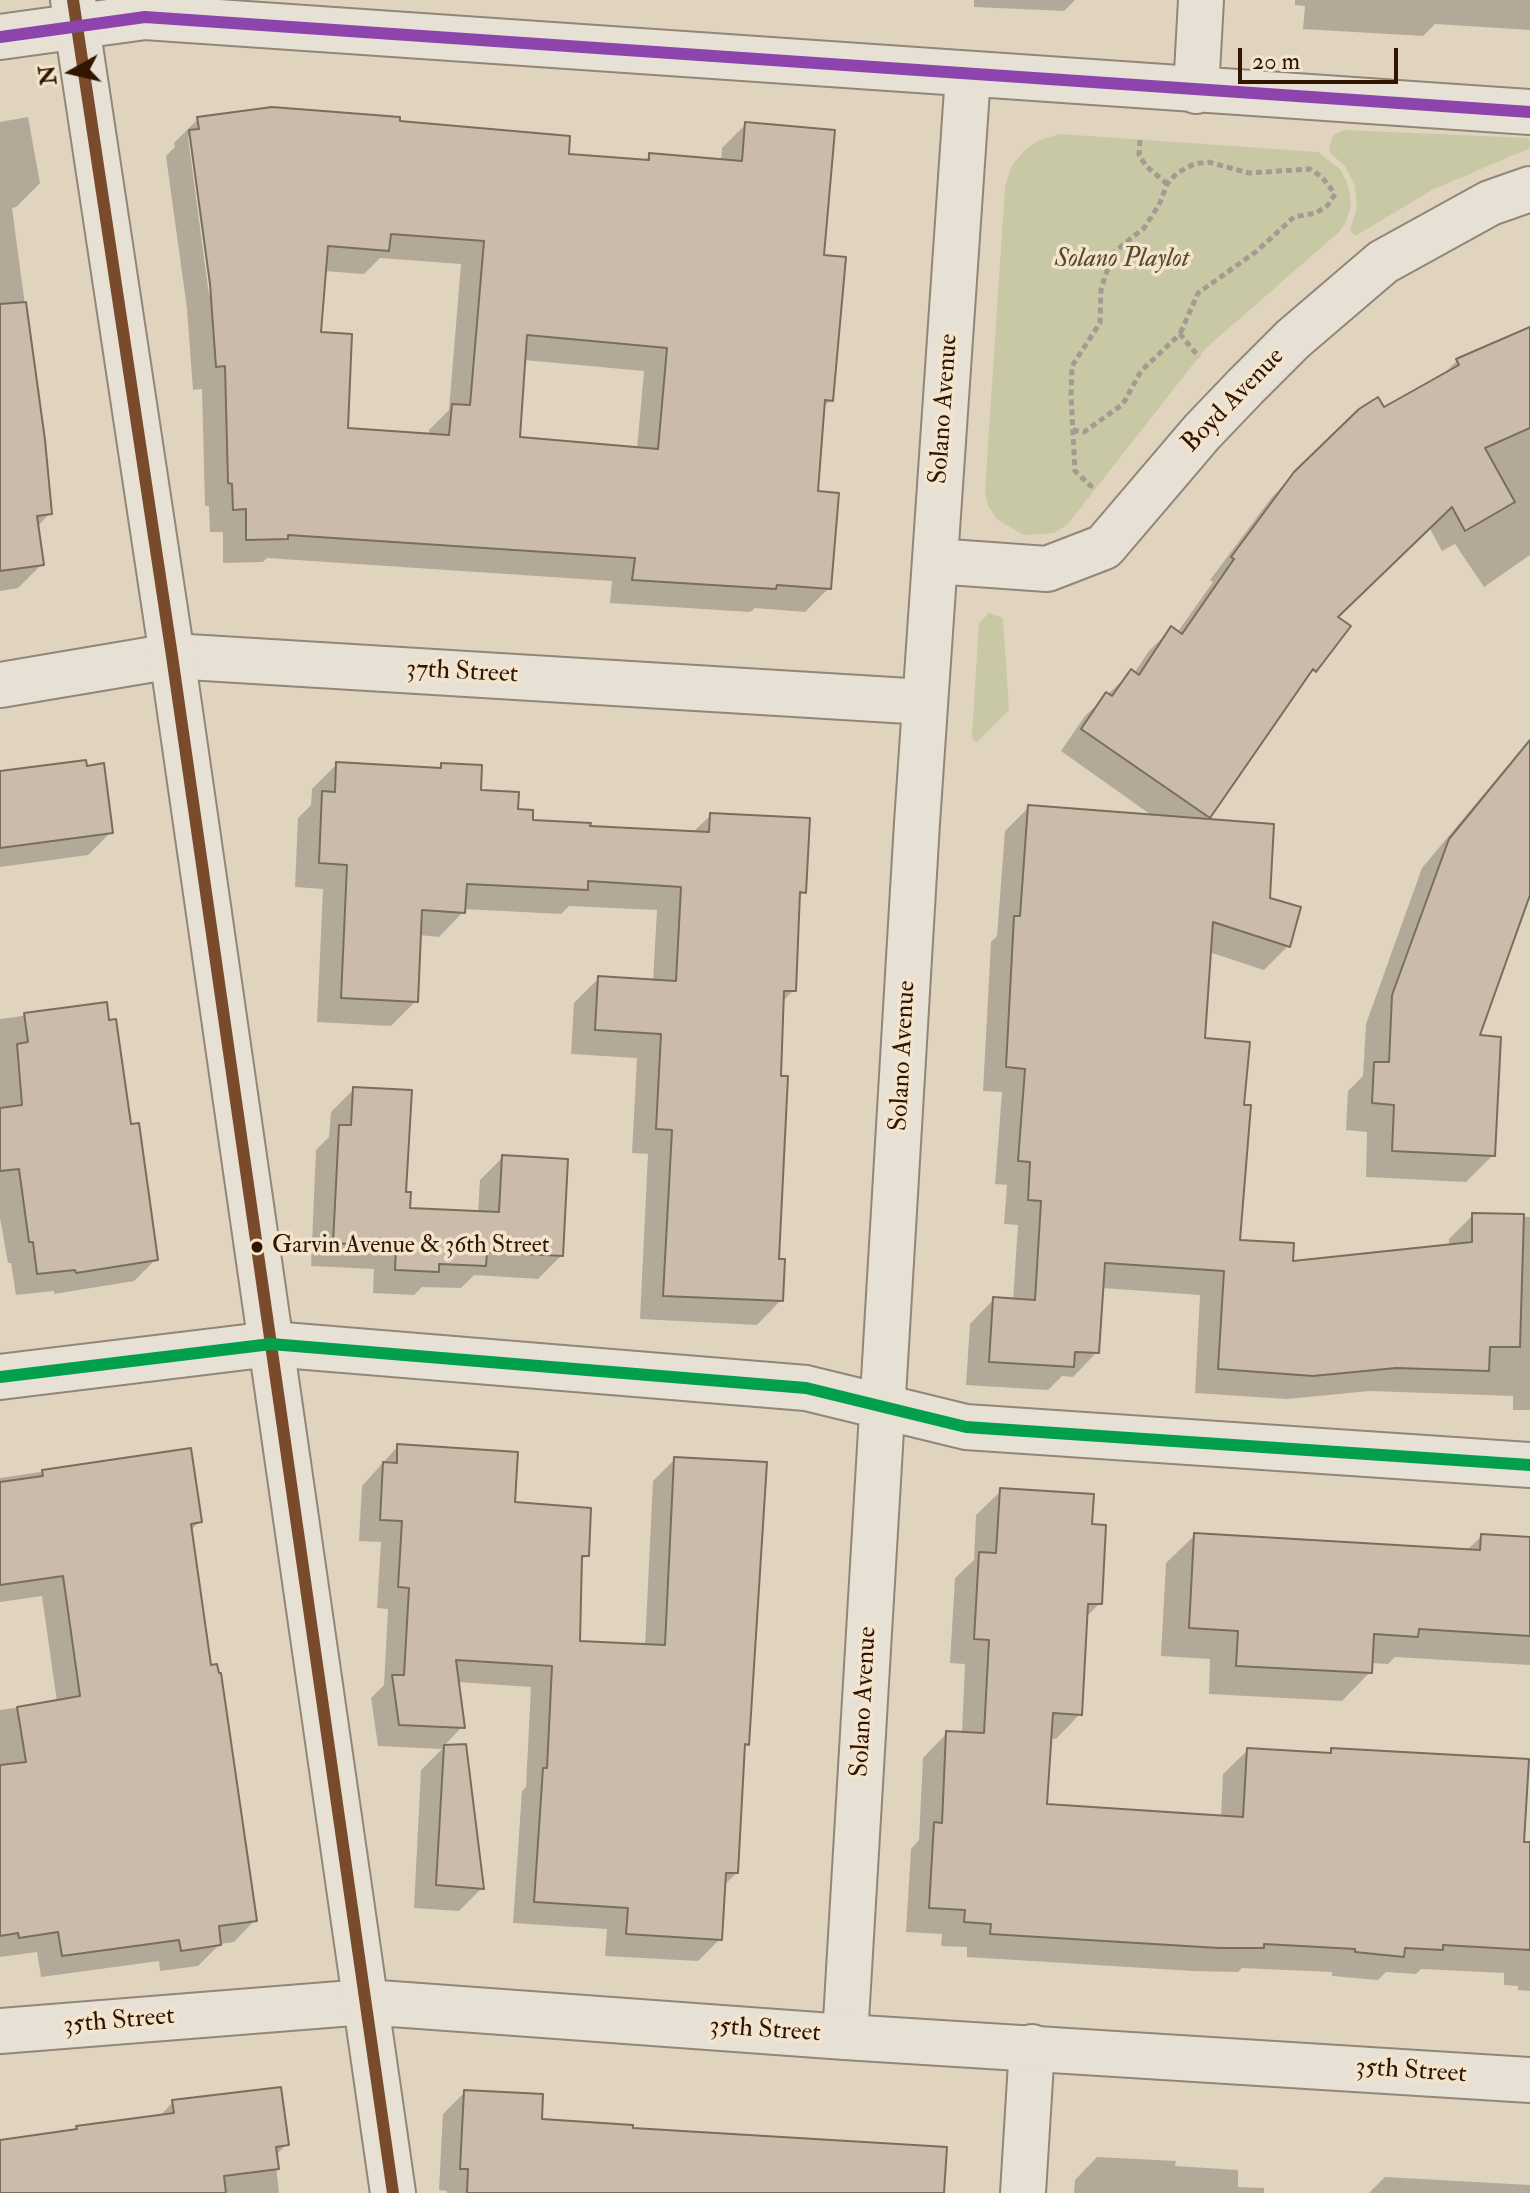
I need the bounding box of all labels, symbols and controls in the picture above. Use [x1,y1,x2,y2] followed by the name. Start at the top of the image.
[32,32,112,112] north arrow
[1242,32,1402,82] scale bar
[1252,46,1300,77] text: 20 m
[33,64,63,87] text: N
[1055,244,1189,276] park label: Solano Playlot
[924,333,966,485] street label: Solano Avenue
[1176,342,1292,460] street label: Boyd Avenue
[405,654,519,692] street label: 37th Street
[884,980,924,1132] street label: Solano Avenue
[272,1233,550,1261] place label: Garvin Avenue & 36th Street
[249,1239,265,1255] marker: Garvin Avenue & 36th Street
[845,1626,885,1778] street label: Solano Avenue
[62,2002,176,2042] street label: 35th Street
[708,2012,822,2050] street label: 35th Street
[1354,2053,1468,2091] street label: 35th Street

